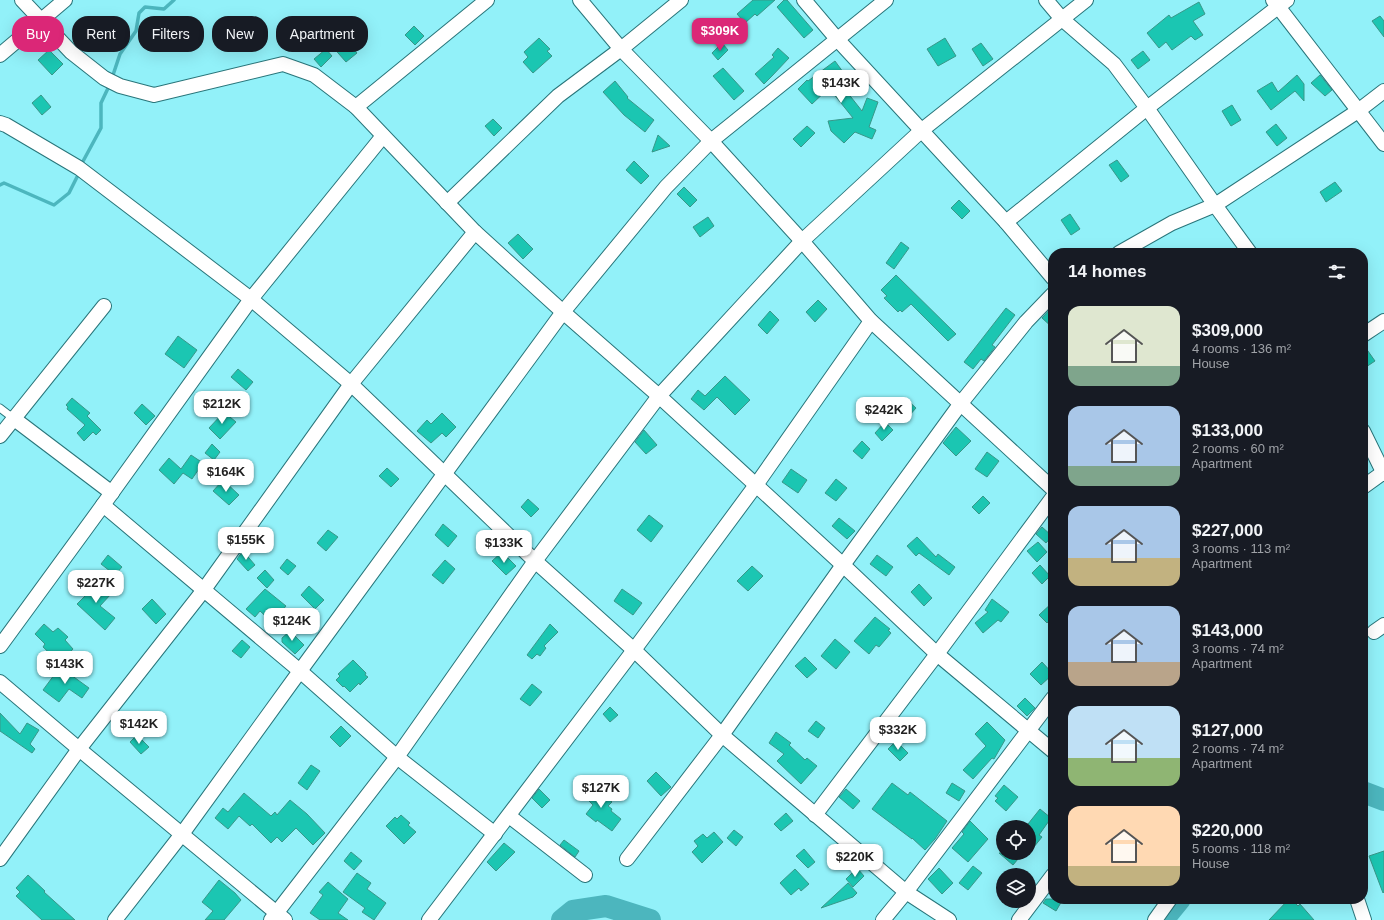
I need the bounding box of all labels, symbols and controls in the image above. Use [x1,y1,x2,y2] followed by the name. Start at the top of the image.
[12,16,64,52] chip: Buy
[72,16,130,52] chip: Rent
[138,16,204,52] chip: Filters
[212,16,268,52] chip: New
[276,16,368,52] chip: Apartment
[692,18,748,52] pin: $309K
[701,23,739,38] text: $309K
[813,70,869,104] pin: $143K
[822,75,860,90] text: $143K
[1326,261,1348,283] icon: filters
[1068,262,1146,281] text: 14 homes
[1192,321,1263,340] text: $309,000
[1100,322,1148,370] icon: home
[1192,341,1291,356] text: 4 rooms · 136 m²
[1192,356,1230,371] text: House
[194,391,250,425] pin: $212K
[203,396,241,411] text: $212K
[856,397,912,431] pin: $242K
[865,402,903,417] text: $242K
[1192,421,1263,440] text: $133,000
[1100,422,1148,470] icon: home
[1192,441,1284,456] text: 2 rooms · 60 m²
[1192,456,1252,471] text: Apartment
[198,459,254,493] pin: $164K
[207,464,245,479] text: $164K
[1192,521,1263,540] text: $227,000
[1100,522,1148,570] icon: home
[218,527,274,561] pin: $155K
[476,530,532,564] pin: $133K
[227,532,265,547] text: $155K
[485,535,523,550] text: $133K
[1192,541,1290,556] text: 3 rooms · 113 m²
[1192,556,1252,571] text: Apartment
[68,570,124,604] pin: $227K
[77,575,115,590] text: $227K
[264,608,320,642] pin: $124K
[273,613,311,628] text: $124K
[1192,621,1263,640] text: $143,000
[1100,622,1148,670] icon: home
[1192,641,1284,656] text: 3 rooms · 74 m²
[37,651,93,685] pin: $143K
[46,656,84,671] text: $143K
[1192,656,1252,671] text: Apartment
[111,711,167,745] pin: $142K
[120,716,158,731] text: $142K
[870,717,926,751] pin: $332K
[1192,721,1263,740] text: $127,000
[879,722,917,737] text: $332K
[1100,722,1148,770] icon: home
[1192,741,1284,756] text: 2 rooms · 74 m²
[1192,756,1252,771] text: Apartment
[573,775,629,809] pin: $127K
[582,780,620,795] text: $127K
[996,820,1036,908] map controls
[996,820,1036,860] button: locate
[1192,821,1263,840] text: $220,000
[1100,822,1148,870] icon: home
[1192,841,1290,856] text: 5 rooms · 118 m²
[827,844,883,878] pin: $220K
[836,849,874,864] text: $220K
[1192,856,1230,871] text: House
[996,868,1036,908] button: layers

